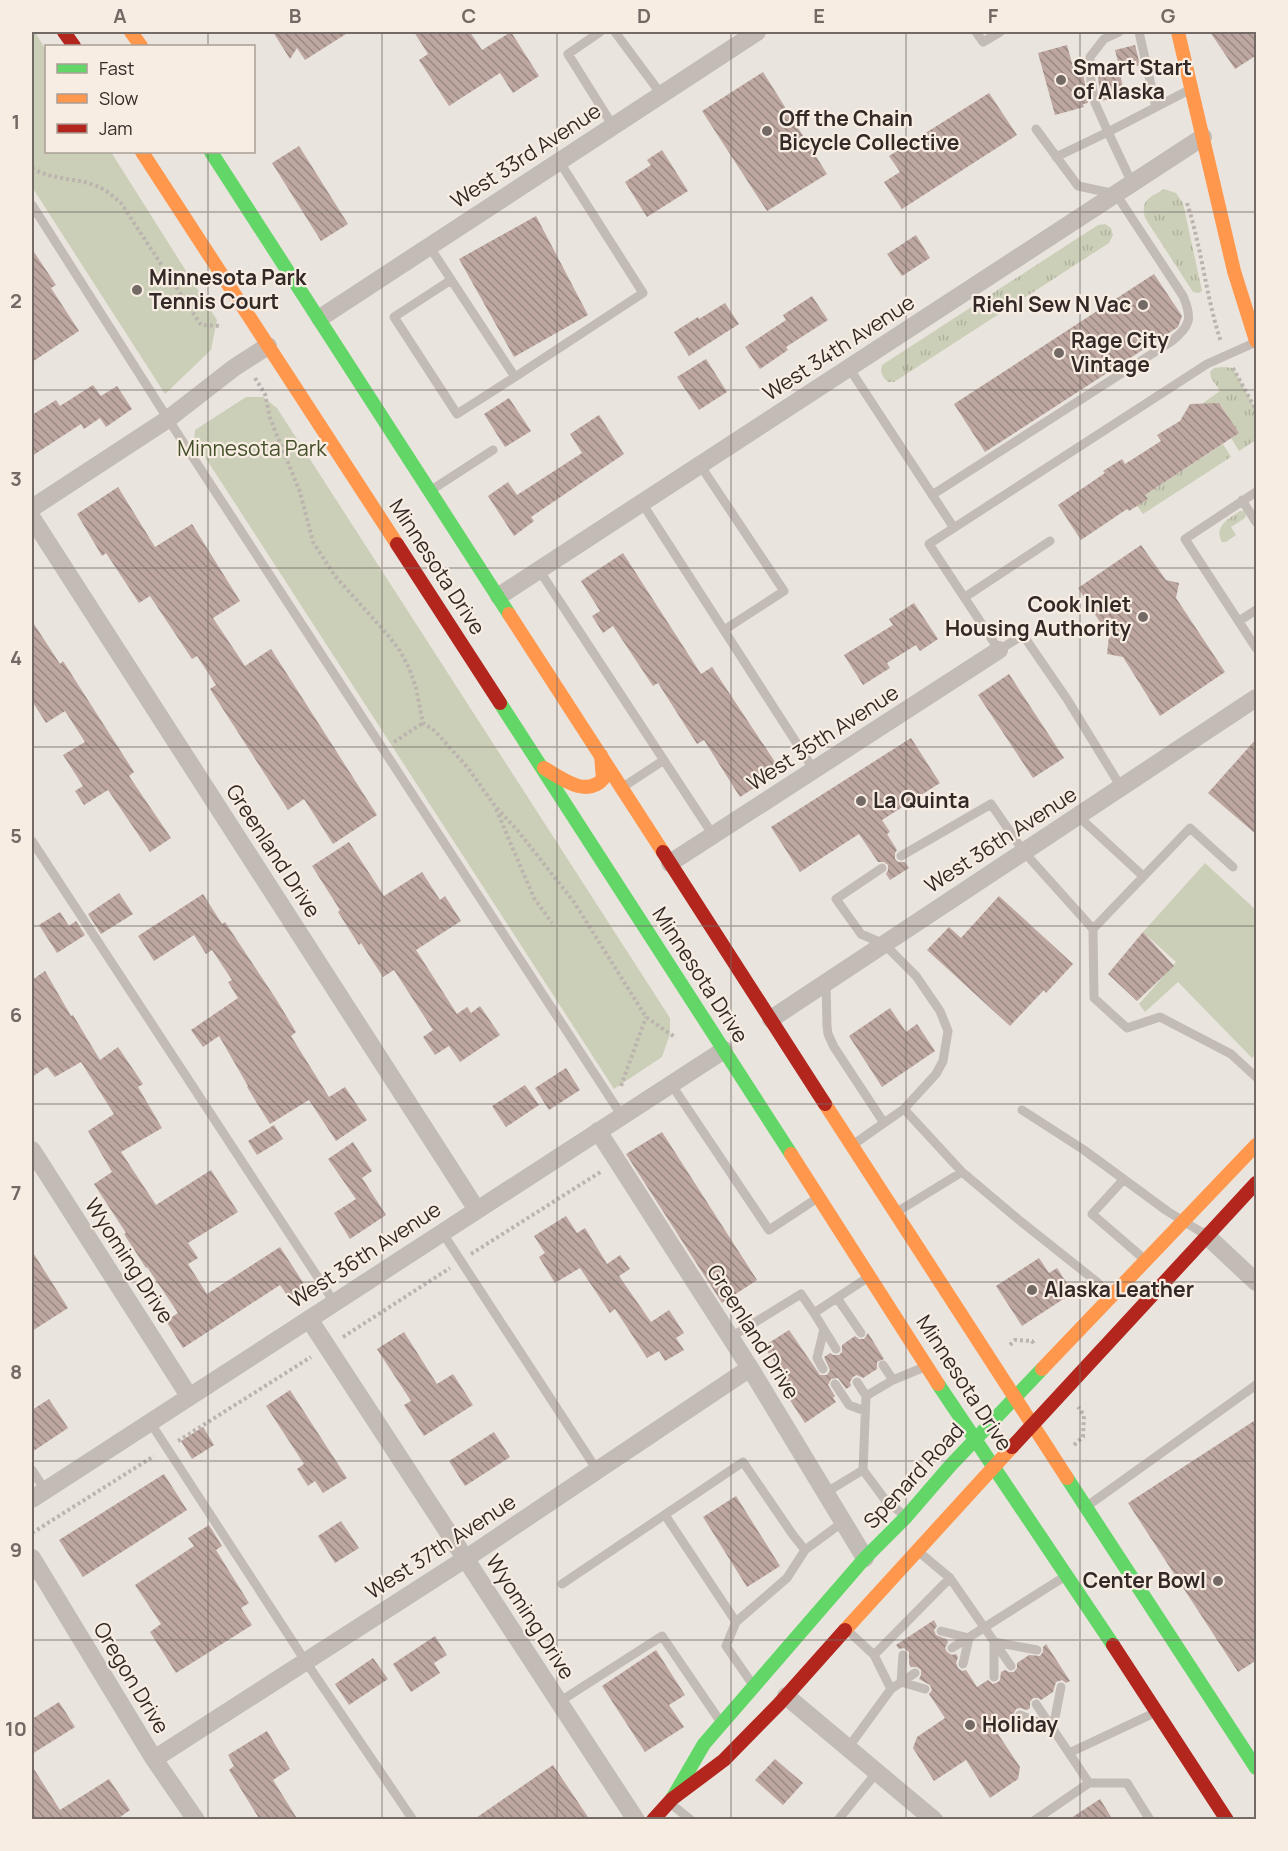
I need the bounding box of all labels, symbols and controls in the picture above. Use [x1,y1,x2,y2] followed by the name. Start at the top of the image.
[113,2,127,29] text: A
[289,2,302,29] text: B
[462,2,476,29] text: C
[637,2,651,29] text: D
[813,2,825,29] text: E
[988,2,999,29] text: F
[1161,2,1176,29] text: G
[45,45,255,153] legend
[1073,53,1192,105] place label: Smart Start of Alaska
[99,56,134,80] text: Fast
[1054,73,1068,87] marker: Smart Start of Alaska
[99,86,139,110] text: Slow
[445,96,606,214] street label: West 33rd Avenue
[779,104,959,156] place label: Off the Chain Bicycle Collective
[12,108,20,135] text: 1
[99,116,133,140] text: Jam
[760,124,774,138] marker: Off the Chain Bicycle Collective
[149,263,307,315] place label: Minnesota Park Tennis Court
[130,283,144,297] marker: Minnesota Park Tennis Court
[10,287,22,314] text: 2
[757,288,920,407] street label: West 34th Avenue
[972,290,1131,318] place label: Riehl Sew N Vac
[1136,298,1150,312] marker: Riehl Sew N Vac
[1071,326,1169,378] place label: Rage City Vintage
[1052,346,1066,360] marker: Rage City Vintage
[177,434,327,462] park label: Minnesota Park
[10,465,22,492] text: 3
[383,493,492,640] street label: Minnesota Drive
[945,590,1131,642] place label: Cook Inlet Housing Authority
[1136,610,1150,624] marker: Cook Inlet Housing Authority
[10,644,22,671] text: 4
[741,678,903,797] street label: West 35th Avenue
[220,778,327,922] street label: Greenland Drive
[919,780,1082,899] street label: West 36th Avenue
[873,786,970,814] place label: La Quinta
[854,794,868,808] marker: La Quinta
[10,822,22,849] text: 5
[646,901,755,1048] street label: Minnesota Drive
[10,1001,22,1028] text: 6
[11,1179,21,1206] text: 7
[79,1193,181,1328] street label: Wyoming Drive
[283,1195,446,1314] street label: West 36th Avenue
[701,1259,806,1404] street label: Greenland Drive
[1044,1275,1194,1303] place label: Alaska Leather
[1025,1283,1039,1297] marker: Alaska Leather
[910,1309,1019,1456] street label: Minnesota Drive
[10,1358,22,1385] text: 8
[857,1416,970,1534] street label: Spenard Road
[360,1487,521,1605] street label: West 37th Avenue
[10,1536,22,1563] text: 9
[480,1549,582,1684] street label: Wyoming Drive
[1083,1566,1206,1594] place label: Center Bowl
[1211,1574,1225,1588] marker: Center Bowl
[88,1617,176,1738] street label: Oregon Drive
[982,1710,1058,1738] place label: Holiday
[5,1715,27,1742] text: 10
[963,1718,977,1732] marker: Holiday

